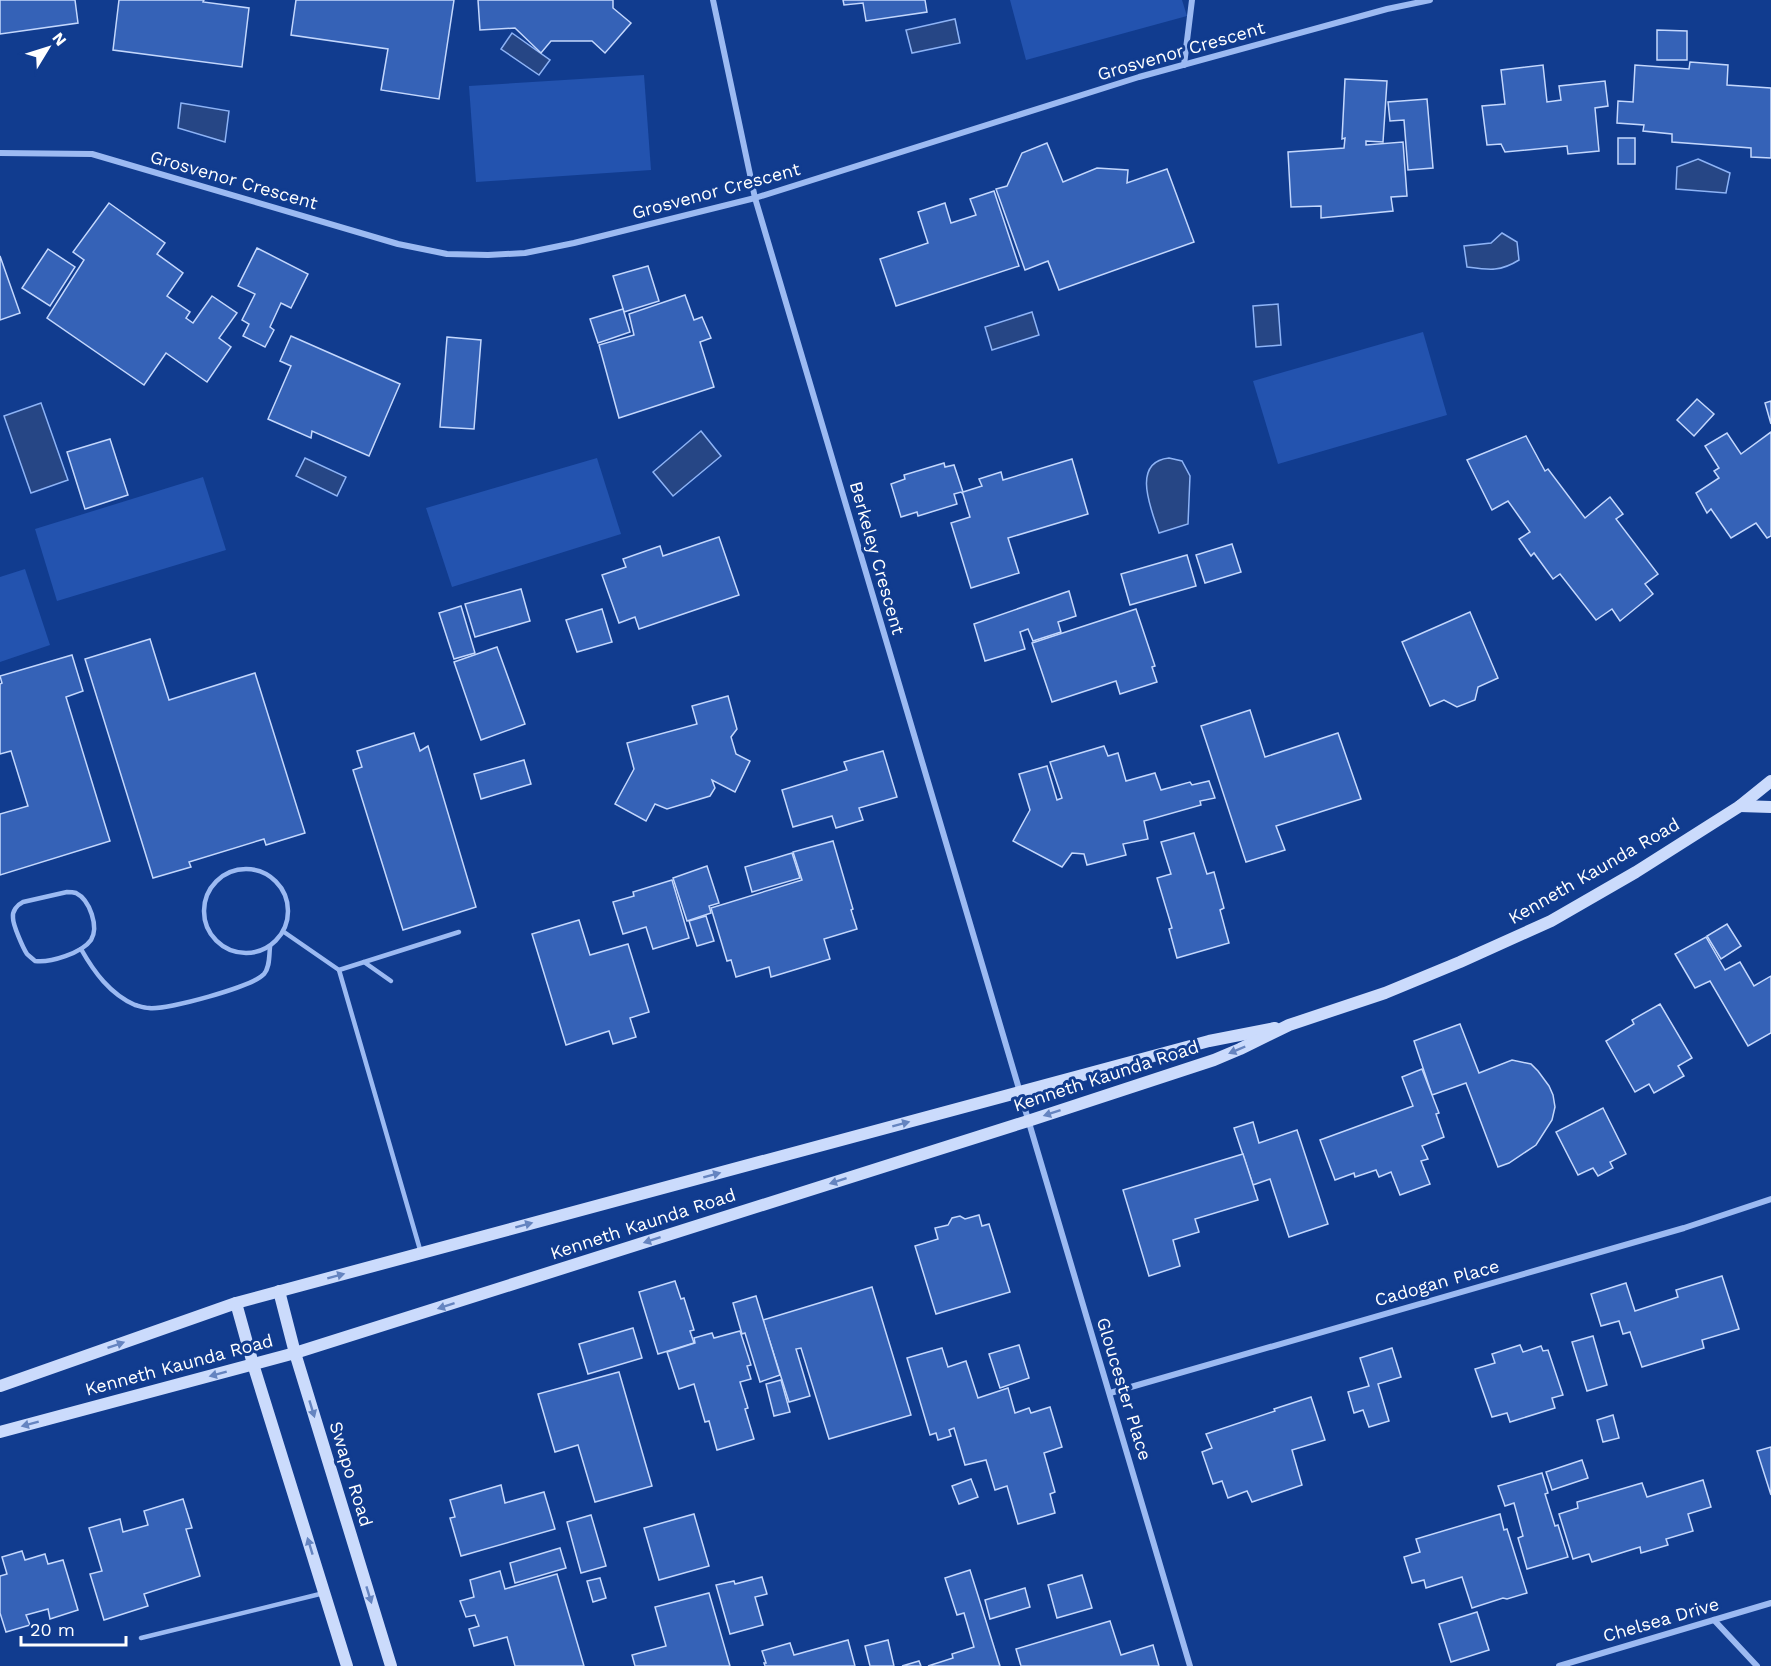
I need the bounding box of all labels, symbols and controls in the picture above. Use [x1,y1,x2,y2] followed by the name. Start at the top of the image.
[1095,16,1267,84] street label: Grosvenor Crescent
[18,18,78,78] north arrow
[48,29,71,50] text: N
[148,146,321,214] street label: Grosvenor Crescent
[630,158,803,223] street label: Grosvenor Crescent
[846,479,910,637] street label: Berkeley Crescent
[1505,813,1683,928] street label: Kenneth Kaunda Road
[1010,1036,1201,1115] street label: Kenneth Kaunda Road
[1227,1045,1245,1055] one-way arrow
[1043,1109,1061,1118] one-way arrow
[892,1119,910,1129] one-way arrow
[704,1170,722,1179] one-way arrow
[829,1177,847,1186] one-way arrow
[547,1184,738,1263] street label: Kenneth Kaunda Road
[515,1220,533,1230] one-way arrow
[643,1236,661,1245] one-way arrow
[1372,1255,1502,1310] street label: Cadogan Place
[327,1271,345,1280] one-way arrow
[437,1301,455,1311] one-way arrow
[1093,1315,1156,1463] street label: Gloucester Place
[83,1329,275,1400] street label: Kenneth Kaunda Road
[107,1339,125,1349] one-way arrow
[209,1369,228,1379] one-way arrow
[308,1400,317,1418] one-way arrow
[21,1419,39,1429] one-way arrow
[326,1419,377,1529] street label: Swapo Road
[304,1537,314,1555] one-way arrow
[365,1586,374,1604] one-way arrow
[1600,1593,1721,1646] street label: Chelsea Drive
[21,1609,126,1647] scale bar
[30,1619,75,1640] text: 20 m

